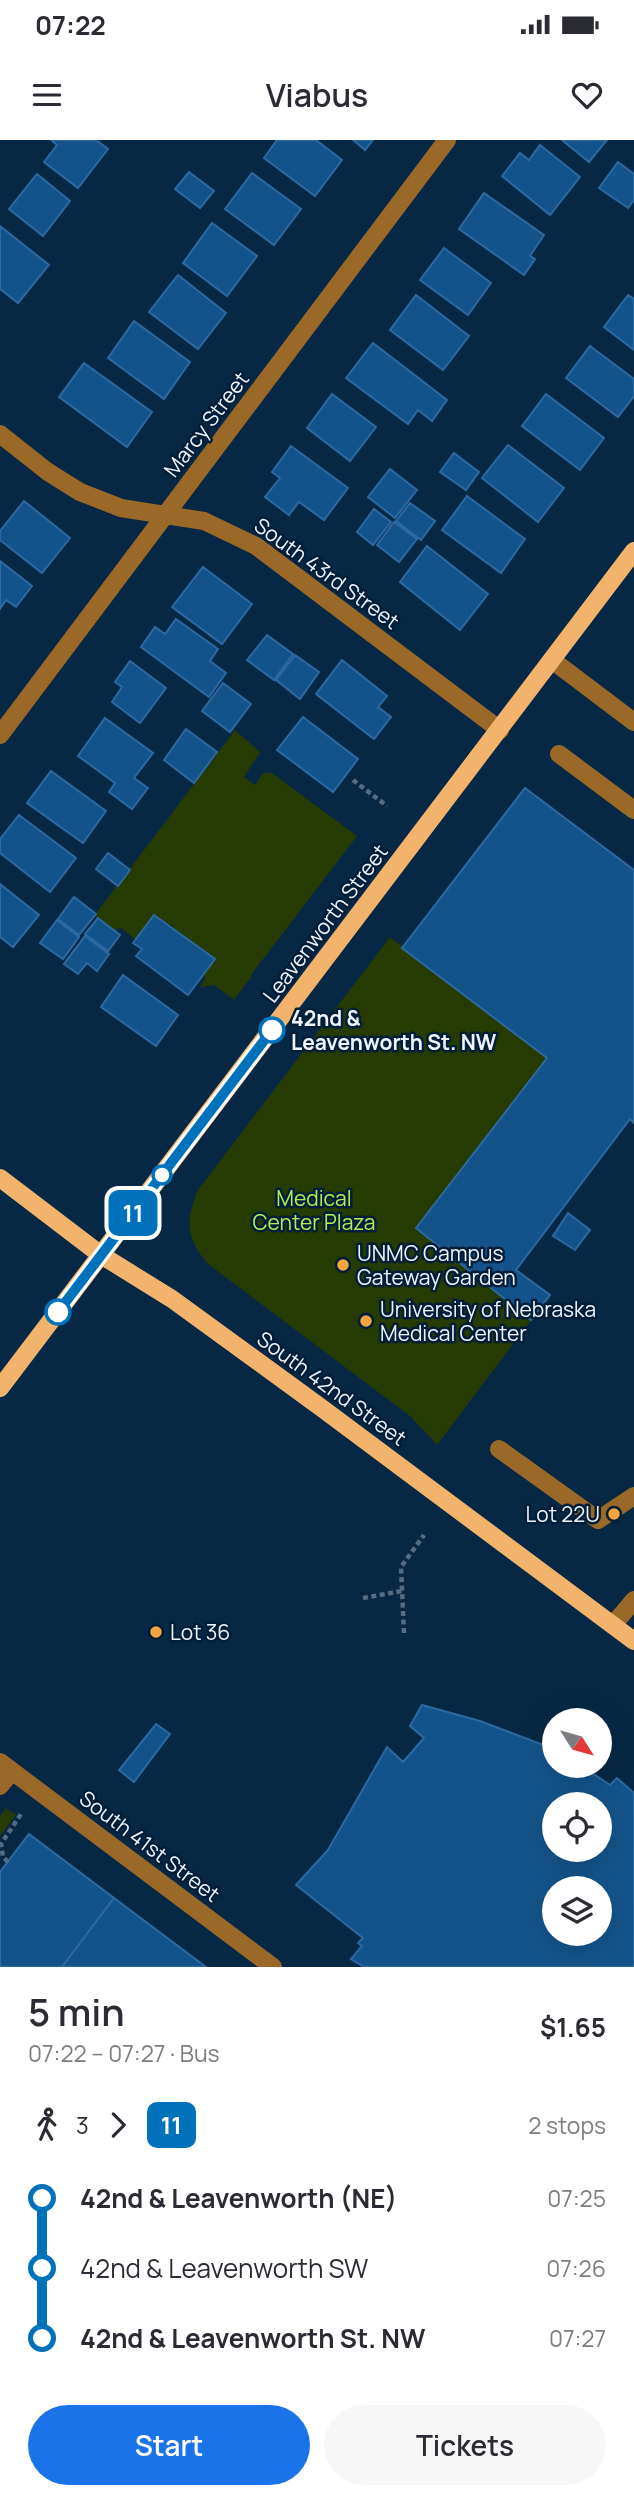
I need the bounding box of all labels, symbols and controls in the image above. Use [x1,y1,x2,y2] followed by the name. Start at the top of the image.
[35,7,106,43] text: 07:22
[266,73,368,117] text: Viabus
[28,76,66,114] icon: menu
[568,76,606,114] icon: heart
[157,366,255,482] street label: Marcy Street
[249,511,405,635] street label: South 43rd Street
[256,838,394,1008] street label: Leavenworth Street
[291,1004,497,1056] place label: 42nd & Leavenworth St. NW
[259,1017,285,1043] marker: 42nd & Leavenworth St. NW
[152,1165,172,1185] unlabelled marker
[253,1184,375,1236] park label: Medical Center Plaza
[102,1190,164,1236] line badge: 11
[122,1196,144,1229] text: 11
[357,1239,516,1291] place label: UNMC Campus Gateway Garden
[335,1257,351,1273] marker: UNMC Campus Gateway Garden
[380,1295,596,1347] place label: University of Nebraska Medical Center
[45,1299,71,1325] unlabelled marker
[358,1313,374,1329] marker: University of Nebraska Medical Center
[252,1324,412,1452] street label: South 42nd Street
[526,1500,600,1528] place label: Lot 22U
[606,1506,622,1522] marker: Lot 22U
[170,1618,230,1646] place label: Lot 36
[148,1624,164,1640] marker: Lot 36
[542,1708,612,1778] north arrow
[542,1708,612,1946] map controls
[74,1784,226,1908] street label: South 41st Street
[542,1792,612,1862] button: locate
[542,1876,612,1946] button: layers
[28,1985,125,2037] text: 5 min
[540,2009,606,2045] text: $1.65
[28,2037,220,2069] text: 07:22 – 07:27 · Bus
[28,2106,66,2144] icon: walk
[99,2106,137,2144] icon: forward
[161,2108,182,2141] text: 11
[76,2109,89,2141] text: 3
[528,2109,606,2141] text: 2 stops
[80,2180,397,2216] text: 42nd & Leavenworth (NE)
[547,2182,606,2214] text: 07:25
[80,2250,368,2286] text: 42nd & Leavenworth SW
[546,2252,606,2284] text: 07:26
[80,2320,425,2356] text: 42nd & Leavenworth St. NW
[549,2322,606,2354] text: 07:27
[28,2405,310,2485] button: Start
[324,2405,606,2485] button: Tickets

